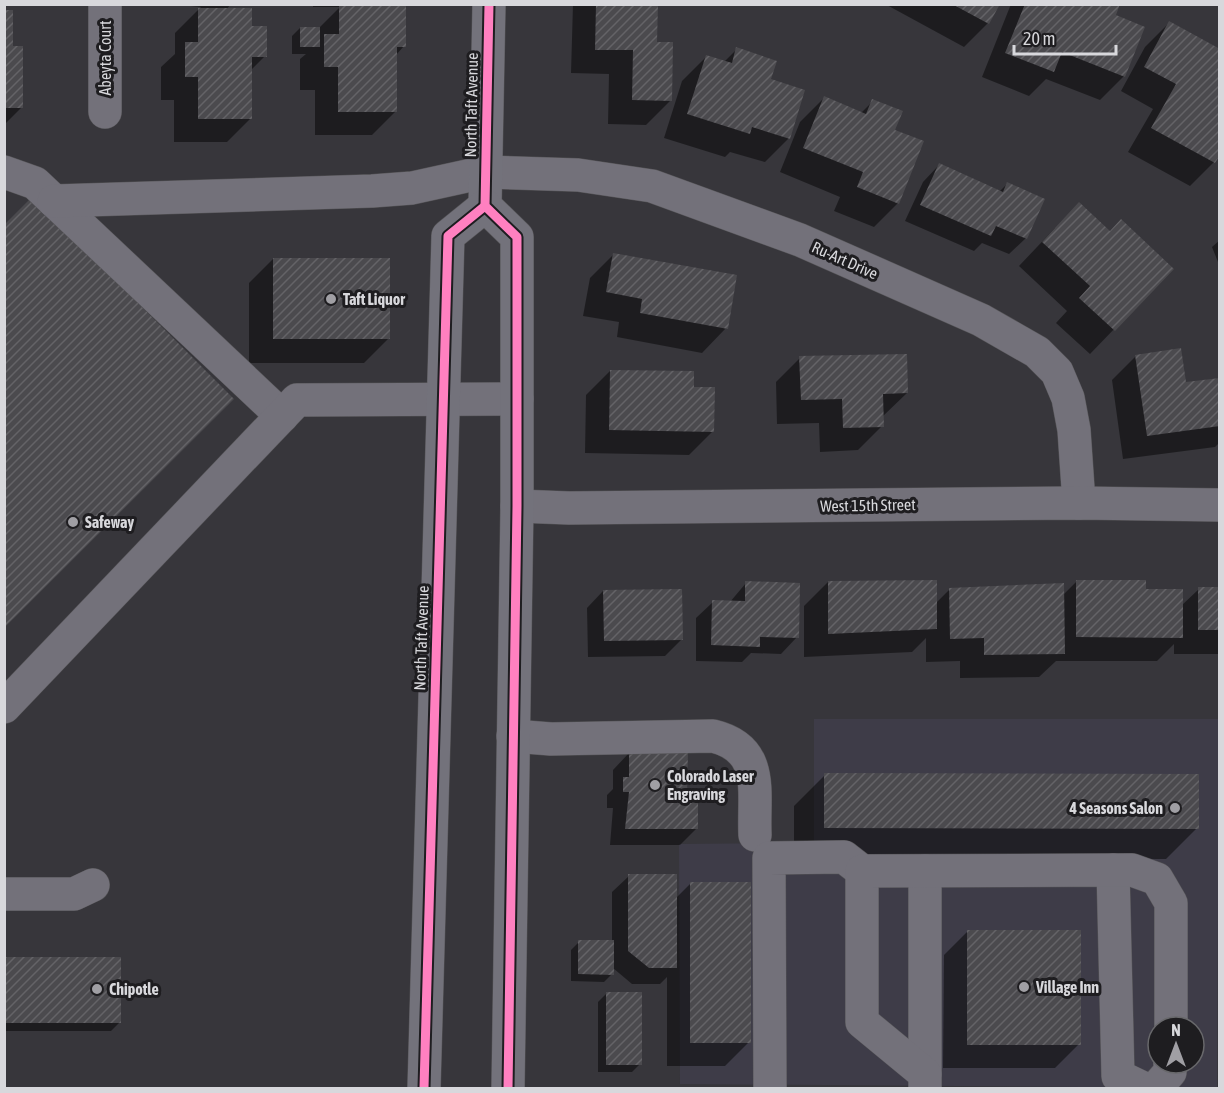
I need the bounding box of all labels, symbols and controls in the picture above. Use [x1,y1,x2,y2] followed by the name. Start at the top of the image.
[1014,18,1116,56] scale bar
[96,20,115,95] street label: Abeyta Court
[1023,28,1055,49] text: 20 m
[461,52,481,158] street label: North Taft Avenue
[809,238,881,282] street label: Ru-Art Drive
[343,290,405,308] place label: Taft Liquor
[324,292,338,306] marker: Taft Liquor
[820,495,916,515] street label: West 15th Street
[85,513,135,531] place label: Safeway
[66,515,80,529] marker: Safeway
[410,585,432,691] street label: North Taft Avenue
[667,767,754,803] place label: Colorado Laser Engraving
[648,778,662,792] marker: Colorado Laser Engraving
[1069,799,1163,817] place label: 4 Seasons Salon
[1168,801,1182,815] marker: 4 Seasons Salon
[1035,978,1099,996] place label: Village Inn
[109,980,159,998] place label: Chipotle
[1017,980,1031,994] marker: Village Inn
[90,982,104,996] marker: Chipotle
[1146,1015,1206,1075] north arrow
[1171,1021,1181,1039] text: N

